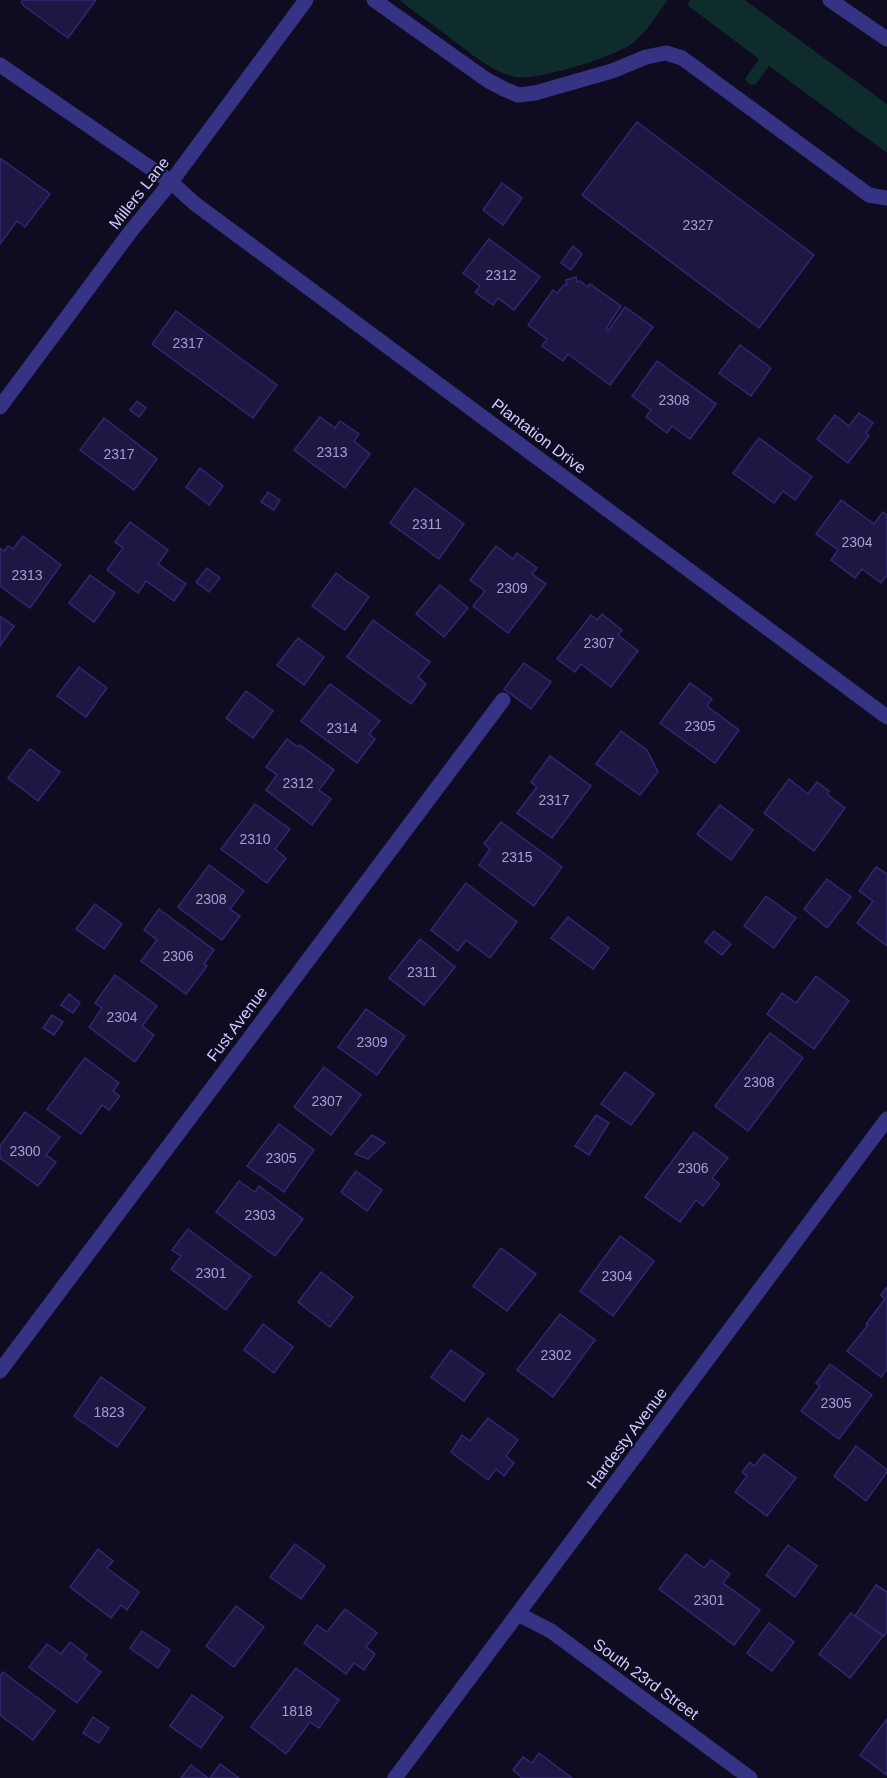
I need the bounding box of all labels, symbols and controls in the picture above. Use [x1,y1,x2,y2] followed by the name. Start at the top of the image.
[106,154,172,232] street label: Millers Lane
[682,217,714,233] house number: 2327
[485,267,517,283] house number: 2312
[172,335,204,351] house number: 2317
[658,392,690,408] house number: 2308
[489,395,589,477] street label: Plantation Drive
[316,444,348,460] house number: 2313
[103,446,135,462] house number: 2317
[412,516,442,532] house number: 2311
[841,534,873,550] house number: 2304
[11,567,43,583] house number: 2313
[496,580,528,596] house number: 2309
[583,635,615,651] house number: 2307
[684,718,716,734] house number: 2305
[326,720,358,736] house number: 2314
[282,775,314,791] house number: 2312
[538,792,570,808] house number: 2317
[239,831,271,847] house number: 2310
[501,849,533,865] house number: 2315
[195,891,227,907] house number: 2308
[162,948,194,964] house number: 2306
[407,964,437,980] house number: 2311
[204,983,271,1065] street label: Fust Avenue
[106,1009,138,1025] house number: 2304
[356,1034,388,1050] house number: 2309
[743,1074,775,1090] house number: 2308
[311,1093,343,1109] house number: 2307
[9,1143,41,1159] house number: 2300
[265,1150,297,1166] house number: 2305
[677,1160,709,1176] house number: 2306
[244,1207,276,1223] house number: 2303
[195,1265,227,1281] house number: 2301
[601,1268,633,1284] house number: 2304
[540,1347,572,1363] house number: 2302
[584,1384,670,1492] street label: Hardesty Avenue
[820,1395,852,1411] house number: 2305
[93,1404,125,1420] house number: 1823
[693,1592,725,1608] house number: 2301
[590,1635,702,1723] street label: South 23rd Street
[281,1703,313,1719] house number: 1818

